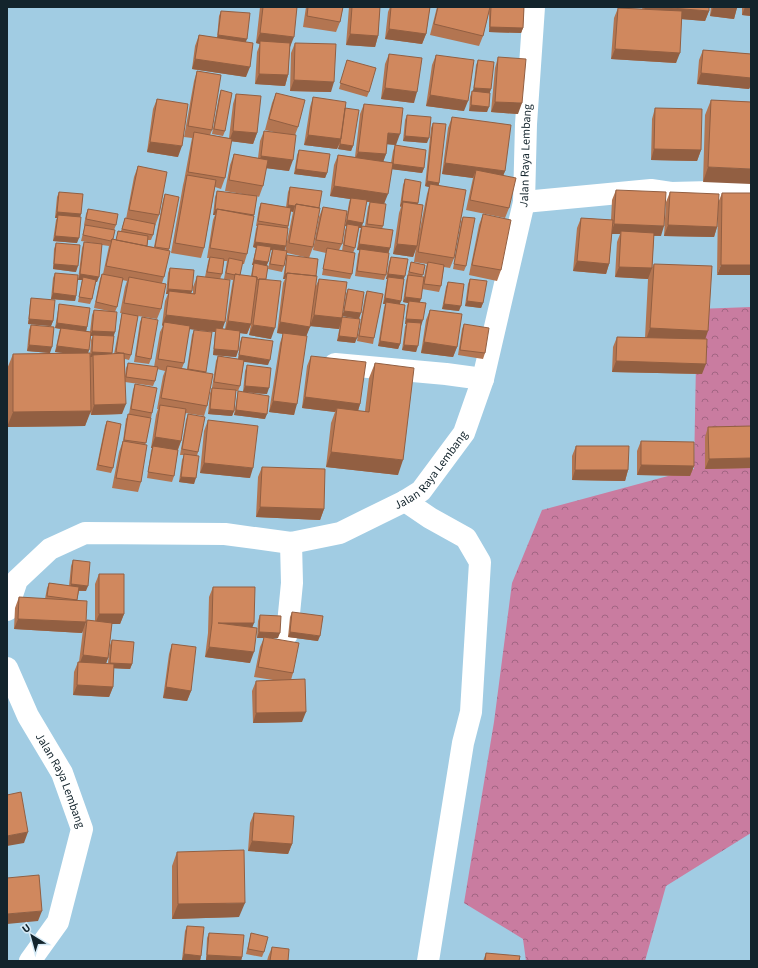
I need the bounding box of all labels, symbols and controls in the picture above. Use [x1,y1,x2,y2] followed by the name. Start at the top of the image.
[515,103,536,209] street label: Jalan Raya Lembang
[391,427,472,514] street label: Jalan Raya Lembang
[31,730,89,831] street label: Jalan Raya Lembang
[12,916,52,956] north arrow
[19,920,34,937] text: U

